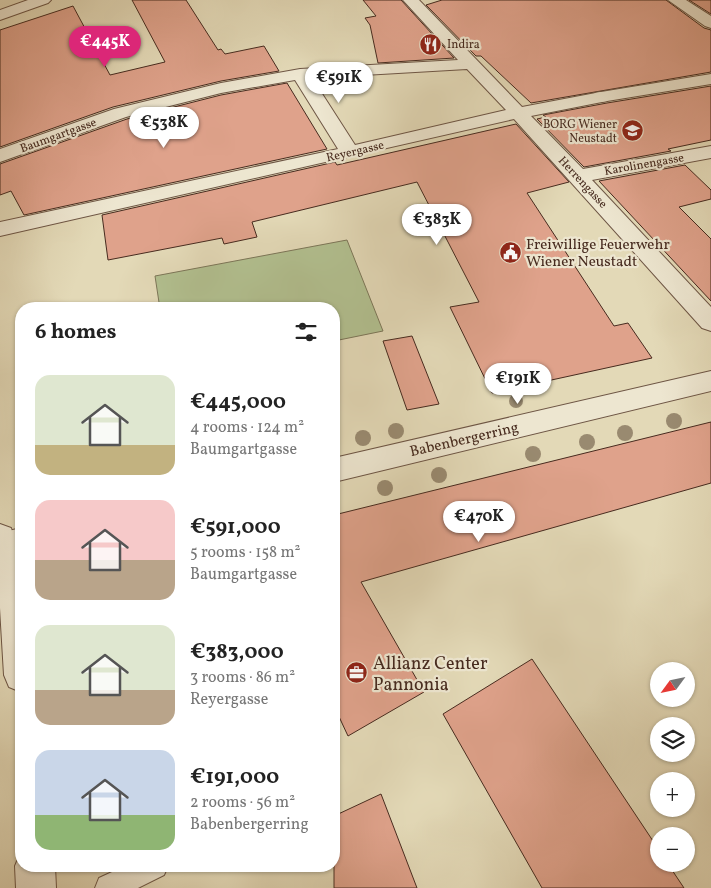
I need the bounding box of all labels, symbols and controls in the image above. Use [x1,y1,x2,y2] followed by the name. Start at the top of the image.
[70,26,140,68] pin: €445K
[80,31,130,53] text: €445K
[419,32,443,56] restaurant icon: Indira
[447,37,480,53] place label: Indira
[304,62,374,104] pin: €591K
[316,67,362,89] text: €591K
[129,106,199,149] pin: €538K
[140,112,188,134] text: €538K
[18,115,99,157] street label: Baumgartgasse
[543,117,617,147] place label: BORG Wiener Neustadt
[621,119,645,143] school or university icon: BORG Wiener Neustadt
[325,138,386,166] street label: Reyergasse
[603,150,686,180] street label: Karolinengasse
[554,153,611,212] street label: Herrengasse
[402,204,472,246] pin: €383K
[413,209,461,231] text: €383K
[526,235,670,273] place label: Freiwillige Feuerwehr Wiener Neustadt
[498,241,522,265] public building icon: Freiwillige Feuerwehr Wiener Neustadt
[35,318,116,347] text: 6 homes
[292,318,320,346] icon: filters
[483,362,553,405] pin: €191K
[495,368,541,390] text: €191K
[190,388,286,417] text: €445,000
[75,395,135,455] icon: home
[190,417,304,439] text: 4 rooms · 124 m²
[408,418,521,463] street label: Babenbergerring
[190,439,297,461] text: Baumgartgasse
[444,500,514,543] pin: €470K
[454,506,504,528] text: €470K
[190,513,281,542] text: €591,000
[75,520,135,580] icon: home
[190,542,300,564] text: 5 rooms · 158 m²
[190,564,297,586] text: Baumgartgasse
[190,638,284,667] text: €383,000
[75,645,135,705] icon: home
[373,652,488,698] place label: Allianz Center Pannonia
[345,661,369,685] office icon: Allianz Center Pannonia
[650,662,695,708] north arrow
[650,662,695,872] map controls
[190,667,295,689] text: 3 rooms · 86 m²
[190,689,268,711] text: Reyergasse
[650,717,695,762] button: layers
[190,763,279,792] text: €191,000
[75,770,135,830] icon: home
[650,772,695,817] button: +
[190,792,295,814] text: 2 rooms · 56 m²
[190,814,309,836] text: Babenbergerring
[650,827,695,872] button: −

